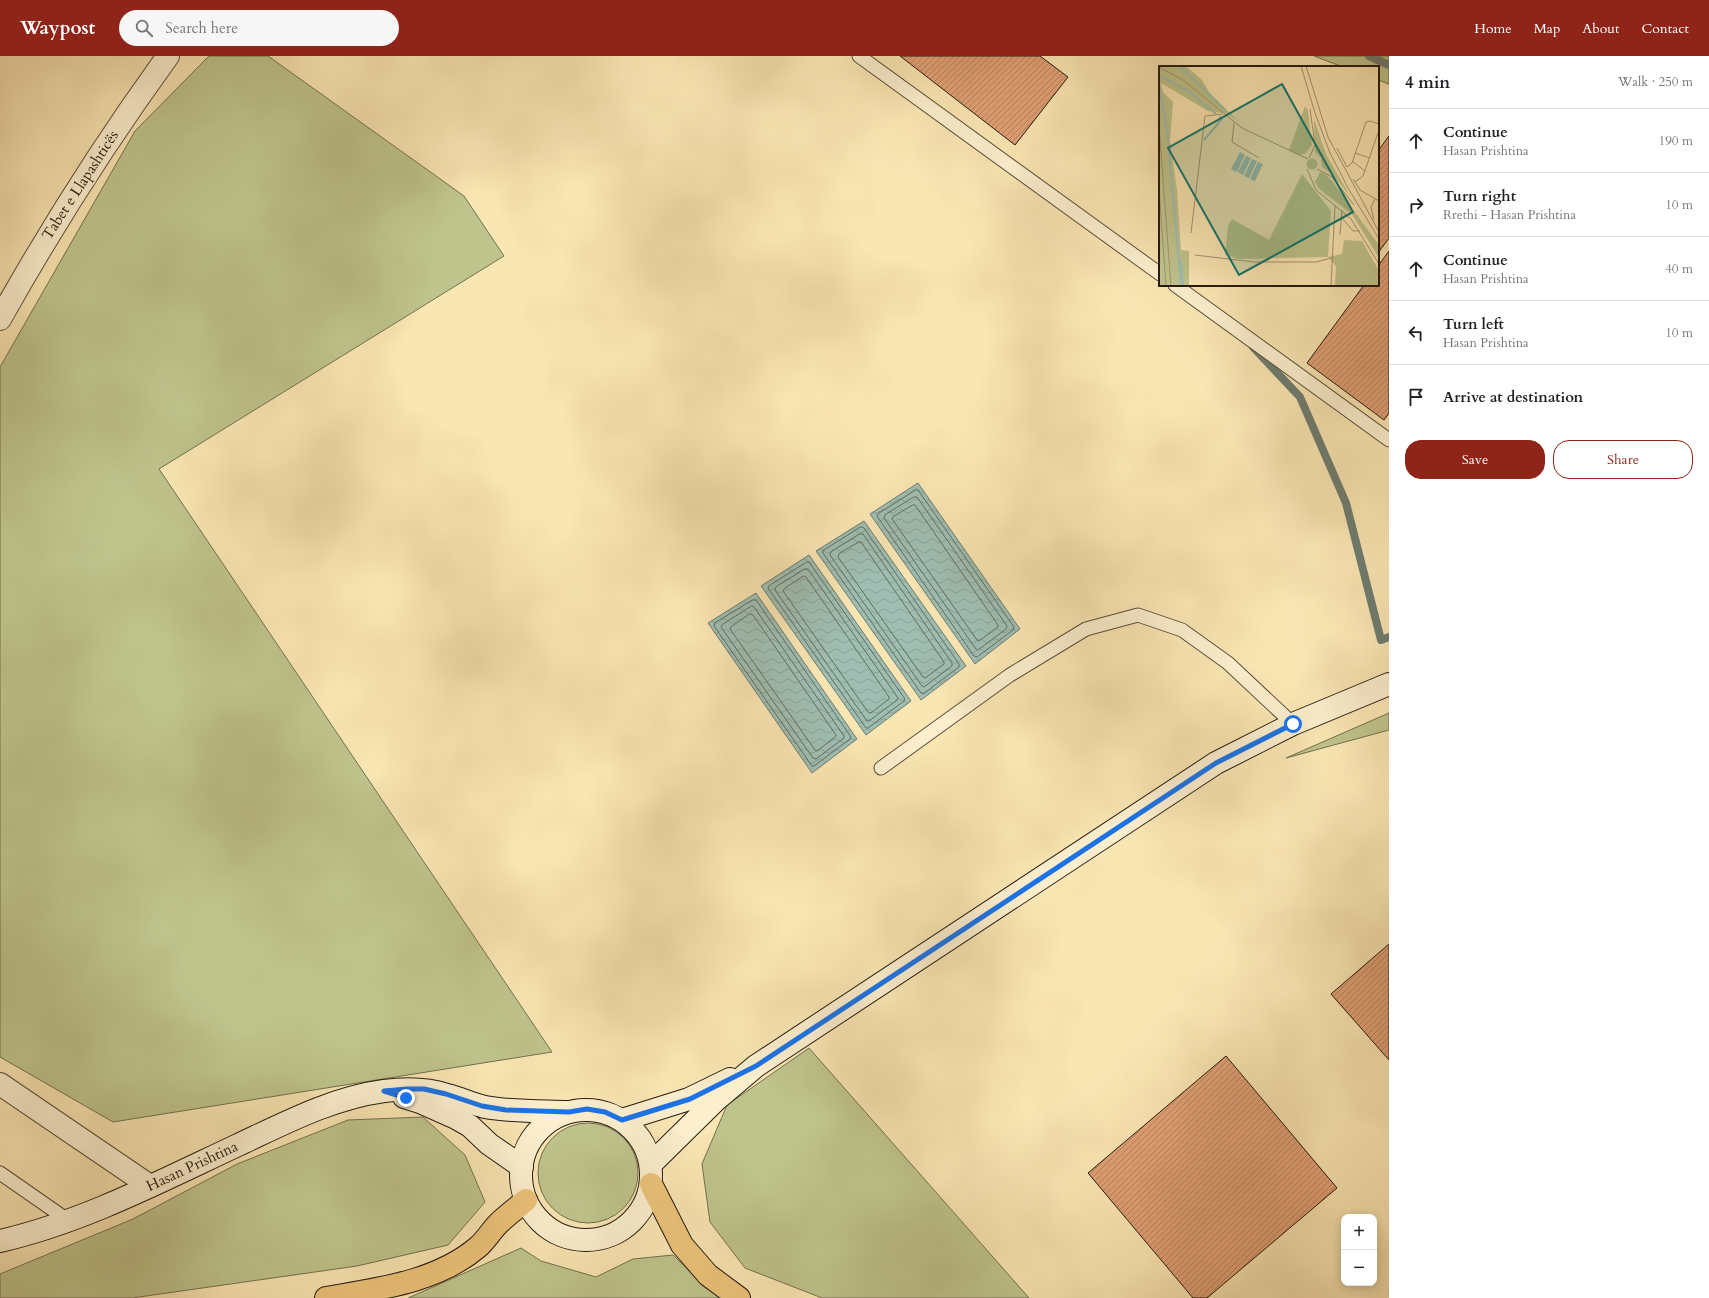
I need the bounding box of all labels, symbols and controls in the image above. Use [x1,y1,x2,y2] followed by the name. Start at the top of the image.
[119,10,399,46] search box
[20,15,95,41] text: Waypost
[133,17,155,39] icon: search
[165,18,238,38] text: Search here
[1474,19,1512,38] text: Home
[1534,19,1560,38] text: Map
[1582,19,1619,38] text: About
[1641,19,1689,38] text: Contact
[1159,66,1379,286] inset map
[1405,71,1450,94] text: 4 min
[1618,73,1693,91] text: Walk · 250 m
[1443,122,1508,142] text: Continue
[37,126,123,244] street label: Tabet e Llapashticës
[1405,130,1427,152] icon: ahead
[1659,132,1693,150] text: 190 m
[1443,142,1529,160] text: Hasan Prishtina
[1443,186,1516,206] text: Turn right
[1405,194,1427,216] icon: right
[1665,196,1693,214] text: 10 m
[1443,206,1576,224] text: Rrethi - Hasan Prishtina
[1443,250,1508,270] text: Continue
[1405,258,1427,280] icon: ahead
[1665,260,1693,278] text: 40 m
[1443,270,1529,288] text: Hasan Prishtina
[1443,314,1504,334] text: Turn left
[1405,322,1427,344] icon: left
[1665,324,1693,342] text: 10 m
[1443,334,1529,352] text: Hasan Prishtina
[1405,386,1427,408] icon: arrive
[1443,387,1583,407] text: Arrive at destination
[1405,440,1545,479] button: Save
[1553,440,1693,479] button: Share
[1284,715,1302,733] route start
[397,1089,415,1107] route end
[143,1136,241,1196] street label: Hasan Prishtina
[1341,1214,1377,1286] map controls
[1341,1214,1377,1250] button: +
[1341,1250,1377,1286] button: −

